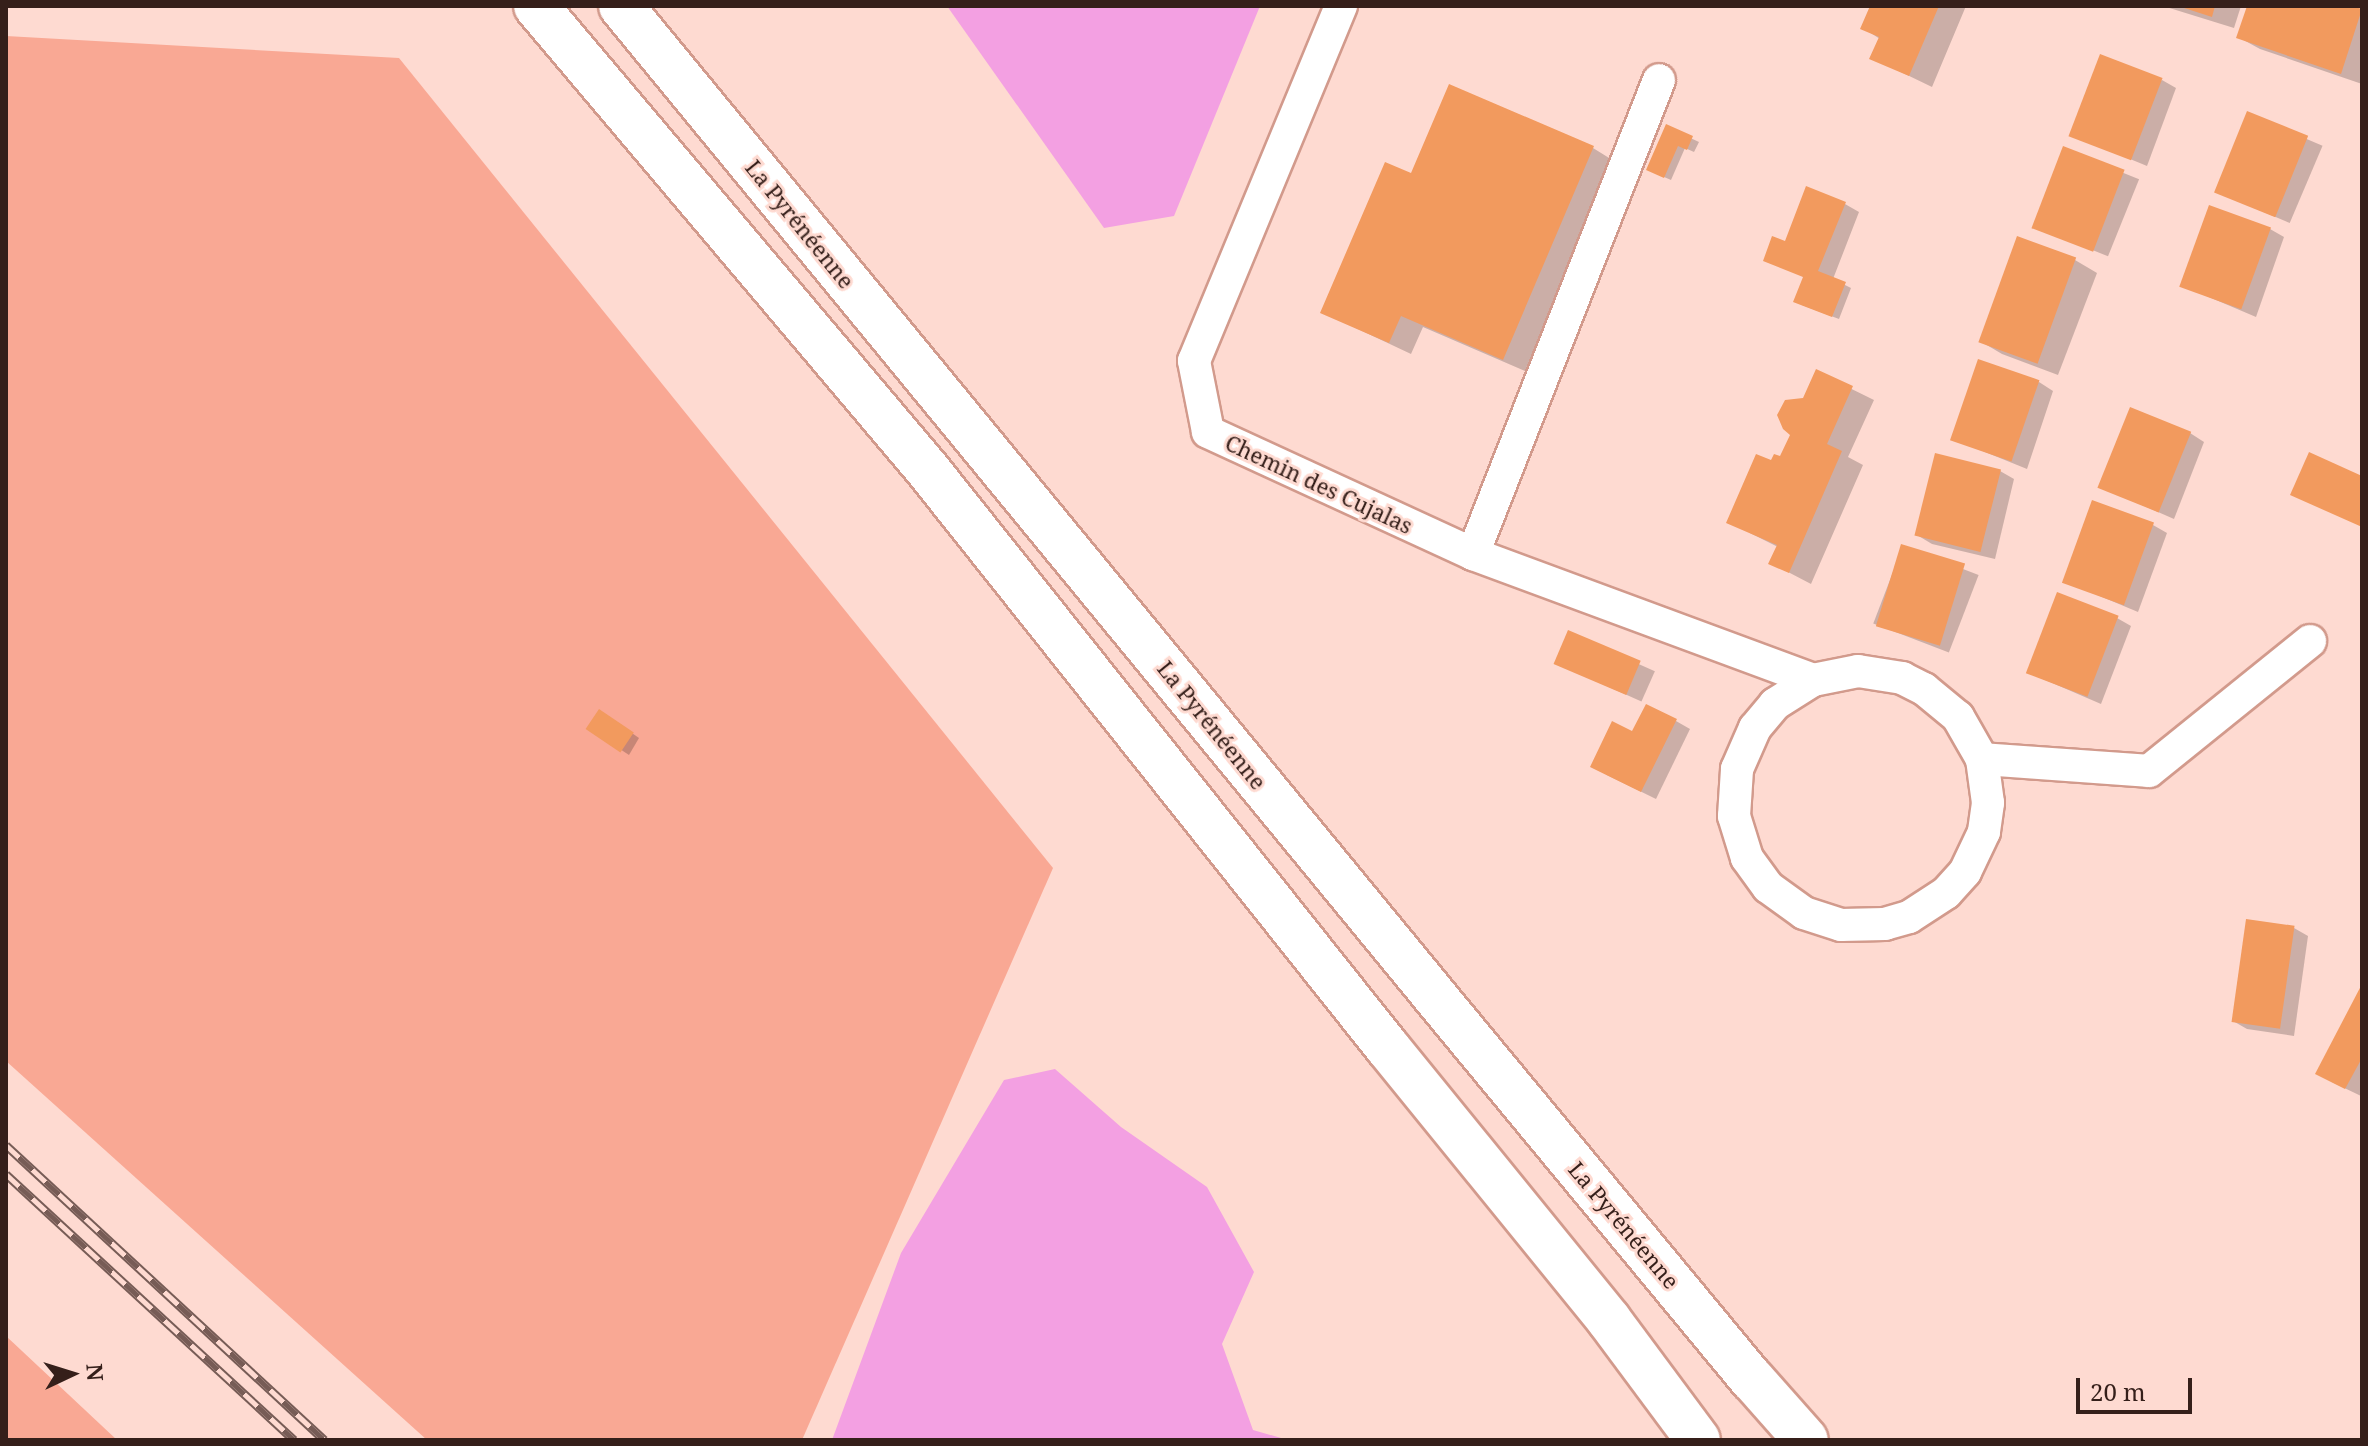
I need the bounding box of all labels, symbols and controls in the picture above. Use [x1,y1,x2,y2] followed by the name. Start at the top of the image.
[740,154,860,294] street label: La Pyrénéenne
[1221,429,1417,539] street label: Chemin des Cujalas
[1152,655,1272,795] street label: La Pyrénéenne
[1563,1156,1685,1294] street label: La Pyrénéenne
[32,1334,112,1414] north arrow
[2080,1362,2196,1412] scale bar
[80,1363,112,1382] text: N
[2090,1375,2146,1408] text: 20 m

